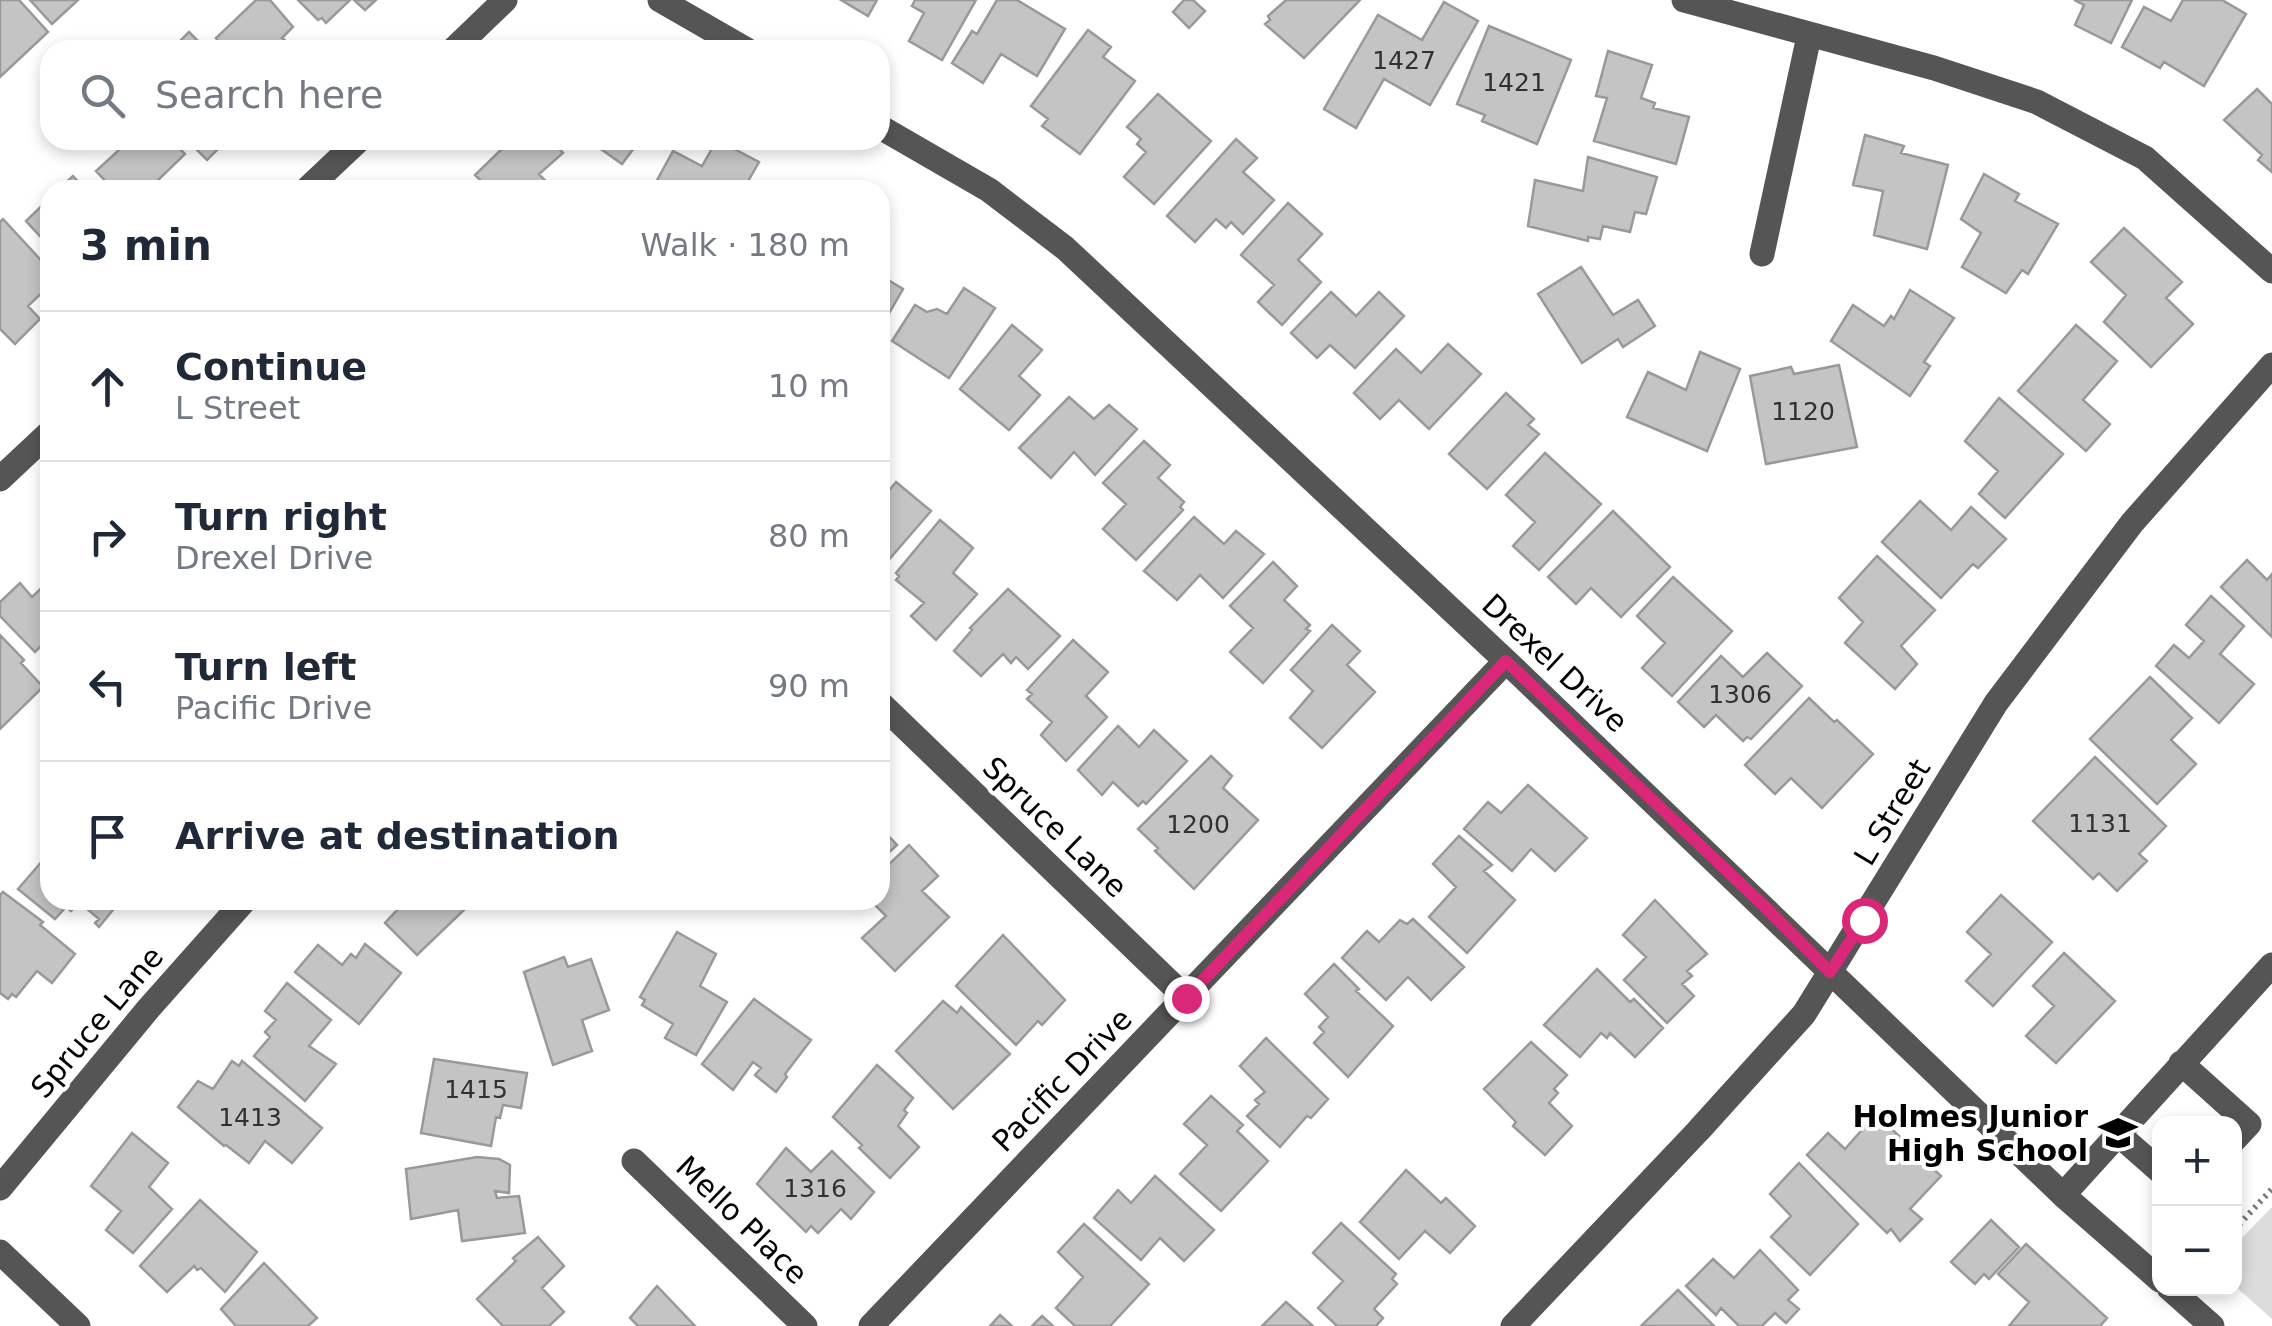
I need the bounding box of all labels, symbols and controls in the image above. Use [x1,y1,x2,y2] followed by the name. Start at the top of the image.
[40,40,890,150] search box
[1372,46,1436,75] house number: 1427
[75,68,130,123] icon: search
[1482,68,1546,97] house number: 1421
[155,73,383,117] text: Search here
[80,221,212,270] text: 3 min
[640,226,850,264] text: Walk · 180 m
[175,345,367,389] text: Continue
[80,359,135,414] icon: ahead
[768,367,850,405] text: 10 m
[175,389,300,427] text: L Street
[1771,397,1835,426] house number: 1120
[175,495,387,539] text: Turn right
[80,509,135,564] icon: right
[768,517,850,555] text: 80 m
[175,539,373,577] text: Drexel Drive
[1475,587,1635,739] street label: Drexel Drive
[175,645,356,689] text: Turn left
[80,659,135,714] icon: left
[768,667,850,705] text: 90 m
[1708,680,1772,709] house number: 1306
[175,689,372,727] text: Pacific Drive
[976,750,1134,904] street label: Spruce Lane
[1847,752,1937,871] street label: L Street
[80,809,135,864] icon: arrive
[2068,809,2132,838] house number: 1131
[1166,810,1230,839] house number: 1200
[175,814,620,858] text: Arrive at destination
[1842,898,1888,944] route start
[24,939,170,1105] street label: Spruce Lane
[1164,976,1210,1022] route end
[985,1001,1139,1159] street label: Pacific Drive
[444,1075,508,1104] house number: 1415
[1853,1099,2088,1168] place label: Holmes Junior High School
[218,1103,282,1132] house number: 1413
[2097,1112,2139,1154] school or university icon: Holmes Junior High School
[2152,1116,2242,1296] map controls
[2152,1116,2242,1206] button: +
[669,1149,815,1291] street label: Mello Place
[783,1174,847,1203] house number: 1316
[2152,1206,2242,1296] button: −

